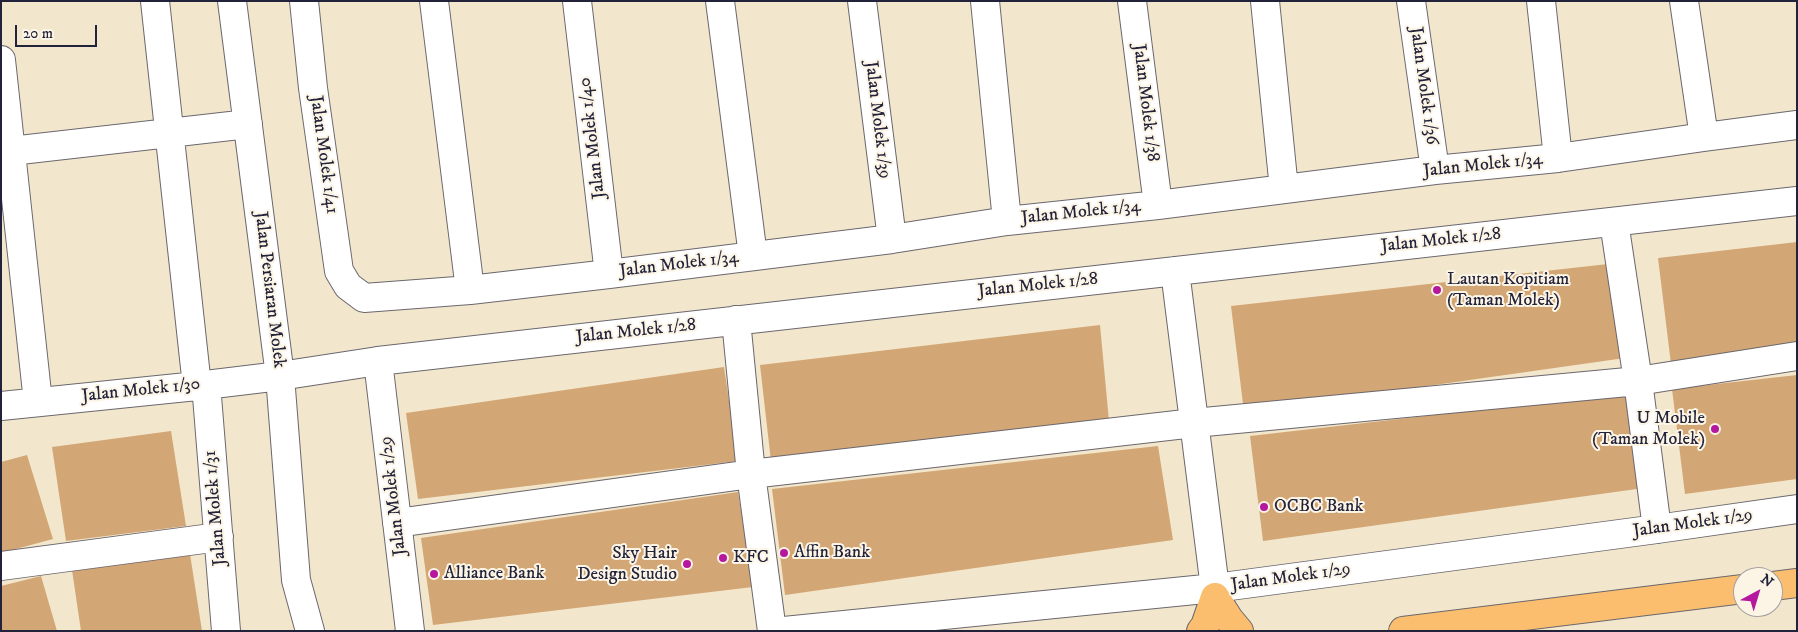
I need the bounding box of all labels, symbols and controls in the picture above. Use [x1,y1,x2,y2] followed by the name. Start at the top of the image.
[18,15,100,47] scale bar
[23,24,53,43] text: 20 m
[1404,26,1442,146] street label: Jalan Molek 1/36
[1127,43,1163,163] street label: Jalan Molek 1/38
[859,60,895,180] street label: Jalan Molek 1/39
[575,76,611,200] street label: Jalan Molek 1/40
[304,94,342,216] street label: Jalan Molek 1/41
[1422,149,1544,183] street label: Jalan Molek 1/34
[1020,196,1142,230] street label: Jalan Molek 1/34
[249,210,289,370] street label: Jalan Persiaran Molek
[1380,224,1502,258] street label: Jalan Molek 1/28
[618,247,740,283] street label: Jalan Molek 1/34
[977,269,1099,303] street label: Jalan Molek 1/28
[1447,269,1569,312] place label: Lautan Kopitiam (Taman Molek)
[1431,284,1443,296] marker: Lautan Kopitiam (Taman Molek)
[575,315,697,349] street label: Jalan Molek 1/28
[81,374,201,408] street label: Jalan Molek 1/30
[1592,408,1705,450] place label: U Mobile (Taman Molek)
[1709,423,1721,435] marker: U Mobile (Taman Molek)
[376,435,412,557] street label: Jalan Molek 1/29
[200,449,232,567] street label: Jalan Molek 1/31
[1274,496,1363,518] place label: OCBC Bank
[1258,501,1270,513] marker: OCBC Bank
[1632,505,1754,543] street label: Jalan Molek 1/29
[794,542,870,564] place label: Affin Bank
[577,543,677,586] place label: Sky Hair Design Studio
[733,547,769,569] place label: KFC
[778,547,790,559] marker: Affin Bank
[717,552,729,564] marker: KFC
[681,558,693,570] marker: Sky Hair Design Studio
[1230,559,1352,597] street label: Jalan Molek 1/29
[444,563,544,585] place label: Alliance Bank
[1733,567,1783,617] north arrow
[428,568,440,580] marker: Alliance Bank
[1757,571,1777,592] text: N

